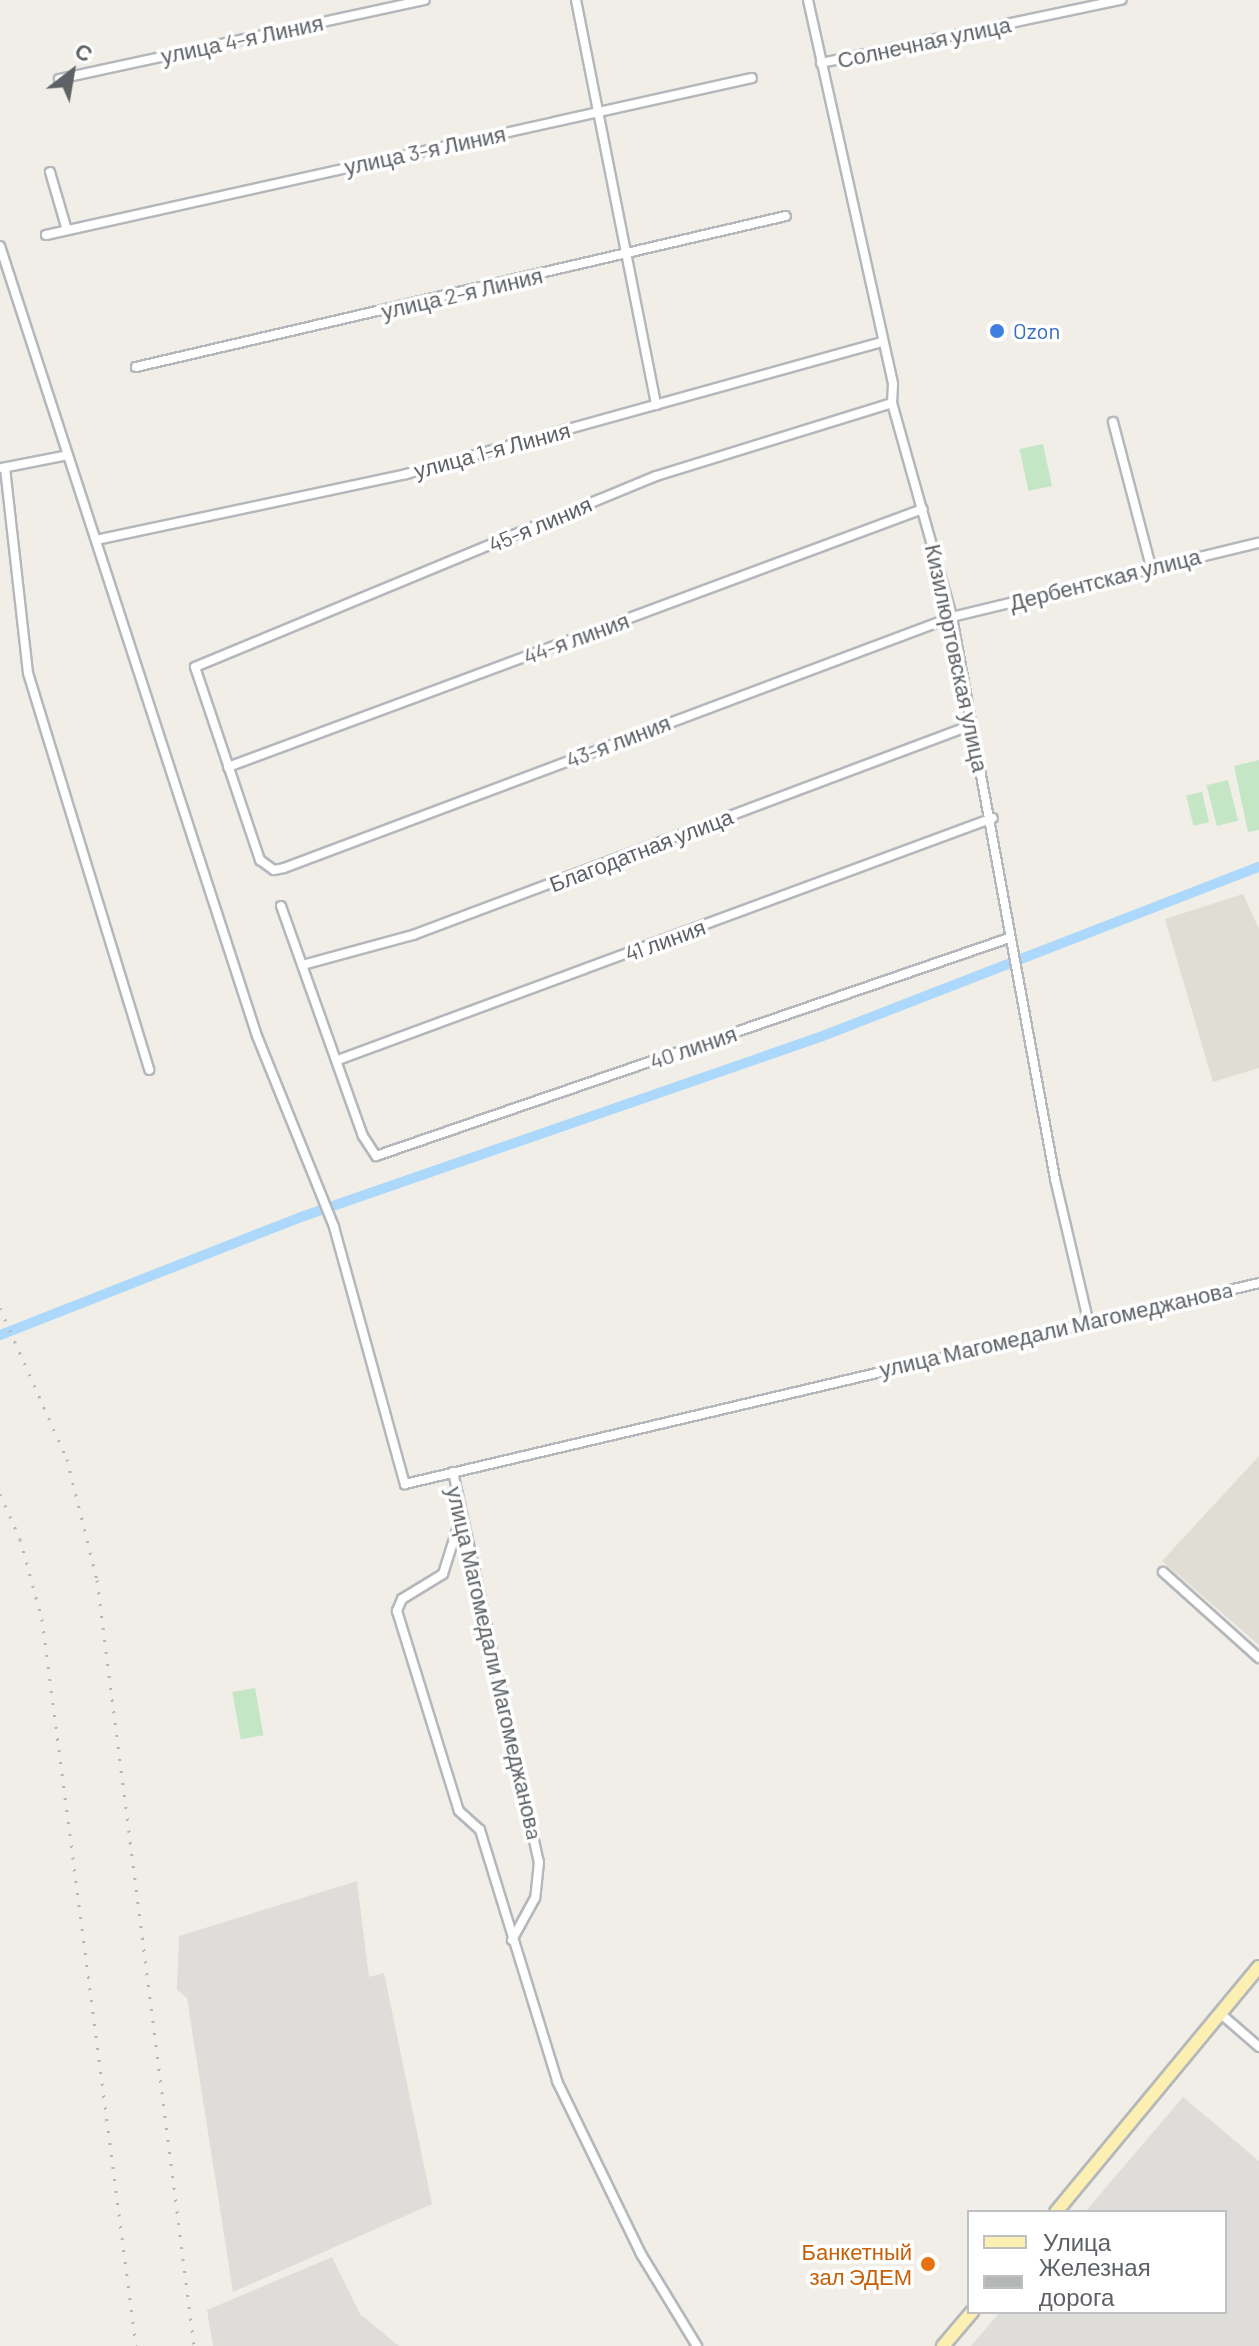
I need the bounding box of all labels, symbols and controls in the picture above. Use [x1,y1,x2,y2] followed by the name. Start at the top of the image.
[159,9,325,69] street label: улица 4-я Линия
[835,11,1013,73] street label: Солнечная улица
[32,32,112,112] north arrow
[71,36,98,67] text: С
[342,120,508,180] street label: улица 3-я Линия
[379,262,545,324] street label: улица 2-я Линия
[1013,318,1060,344] place label: Ozon
[988,322,1006,340] marker: Ozon
[411,416,573,484] street label: улица 1-я Линия
[484,490,596,558] street label: 45-я линия
[920,542,994,774] street label: Кизилюртовская улица
[1007,542,1203,616] street label: Дербентская улица
[519,607,633,669] street label: 44-я линия
[562,709,674,773] street label: 43-я линия
[546,803,736,897] street label: Благодатная улица
[621,913,709,967] street label: 41 линия
[646,1020,740,1074] street label: 40 линия
[877,1275,1235,1383] street label: улица Магомедали Магомеджановa
[441,1484,549,1842] street label: улица Магомедали Магомеджановa
[967,2210,1227,2314] legend
[1043,2227,1111,2256] text: Улица
[801,2238,912,2290] place label: Банкетный зал ЭДЕМ
[1039,2252,1151,2311] text: Железная дорога
[919,2255,937,2273] marker: Банкетный зал ЭДЕМ

